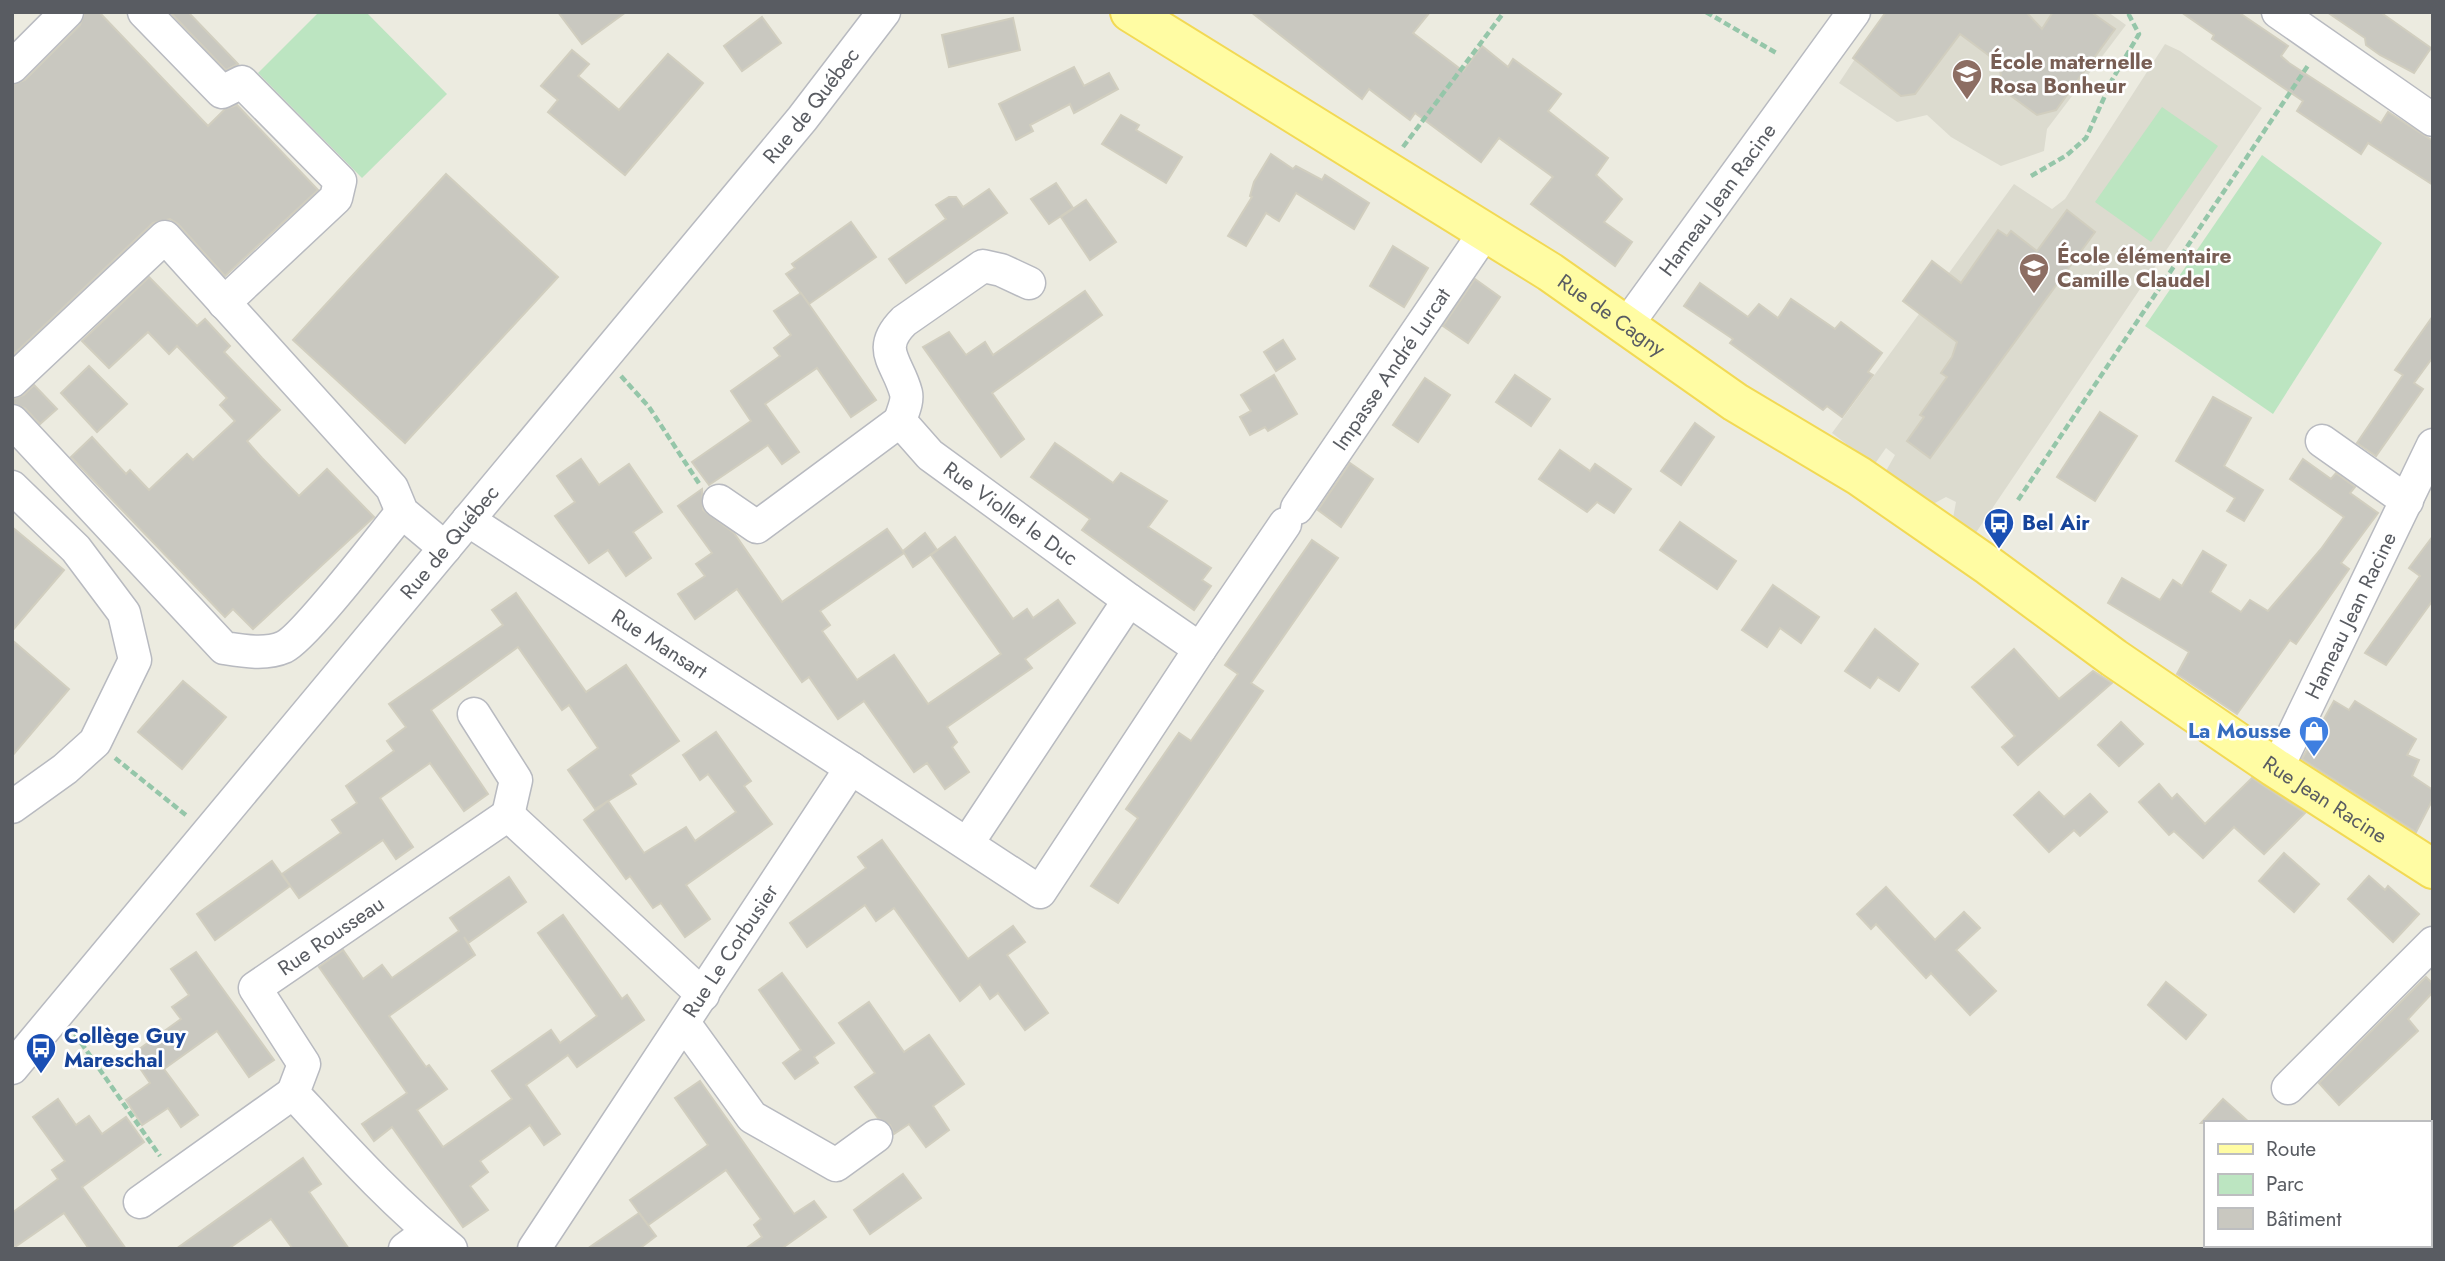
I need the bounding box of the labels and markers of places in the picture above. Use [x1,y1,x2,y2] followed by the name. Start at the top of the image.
[1990,47,2153,101] place label: École maternelle Rosa Bonheur
[1950,57,1984,101] school or university icon: École maternelle Rosa Bonheur
[2057,241,2232,295] place label: École élémentaire Camille Claudel
[2017,251,2051,295] school or university icon: École élémentaire Camille Claudel
[1982,506,2016,550] bus stop icon: Bel Air
[2022,508,2090,538] place label: Bel Air
[2297,714,2331,758] shop icon: La Mousse
[2188,716,2291,746] place label: La Mousse
[64,1021,187,1075] place label: Collège Guy Mareschal
[24,1031,58,1075] bus stop icon: Collège Guy Mareschal

